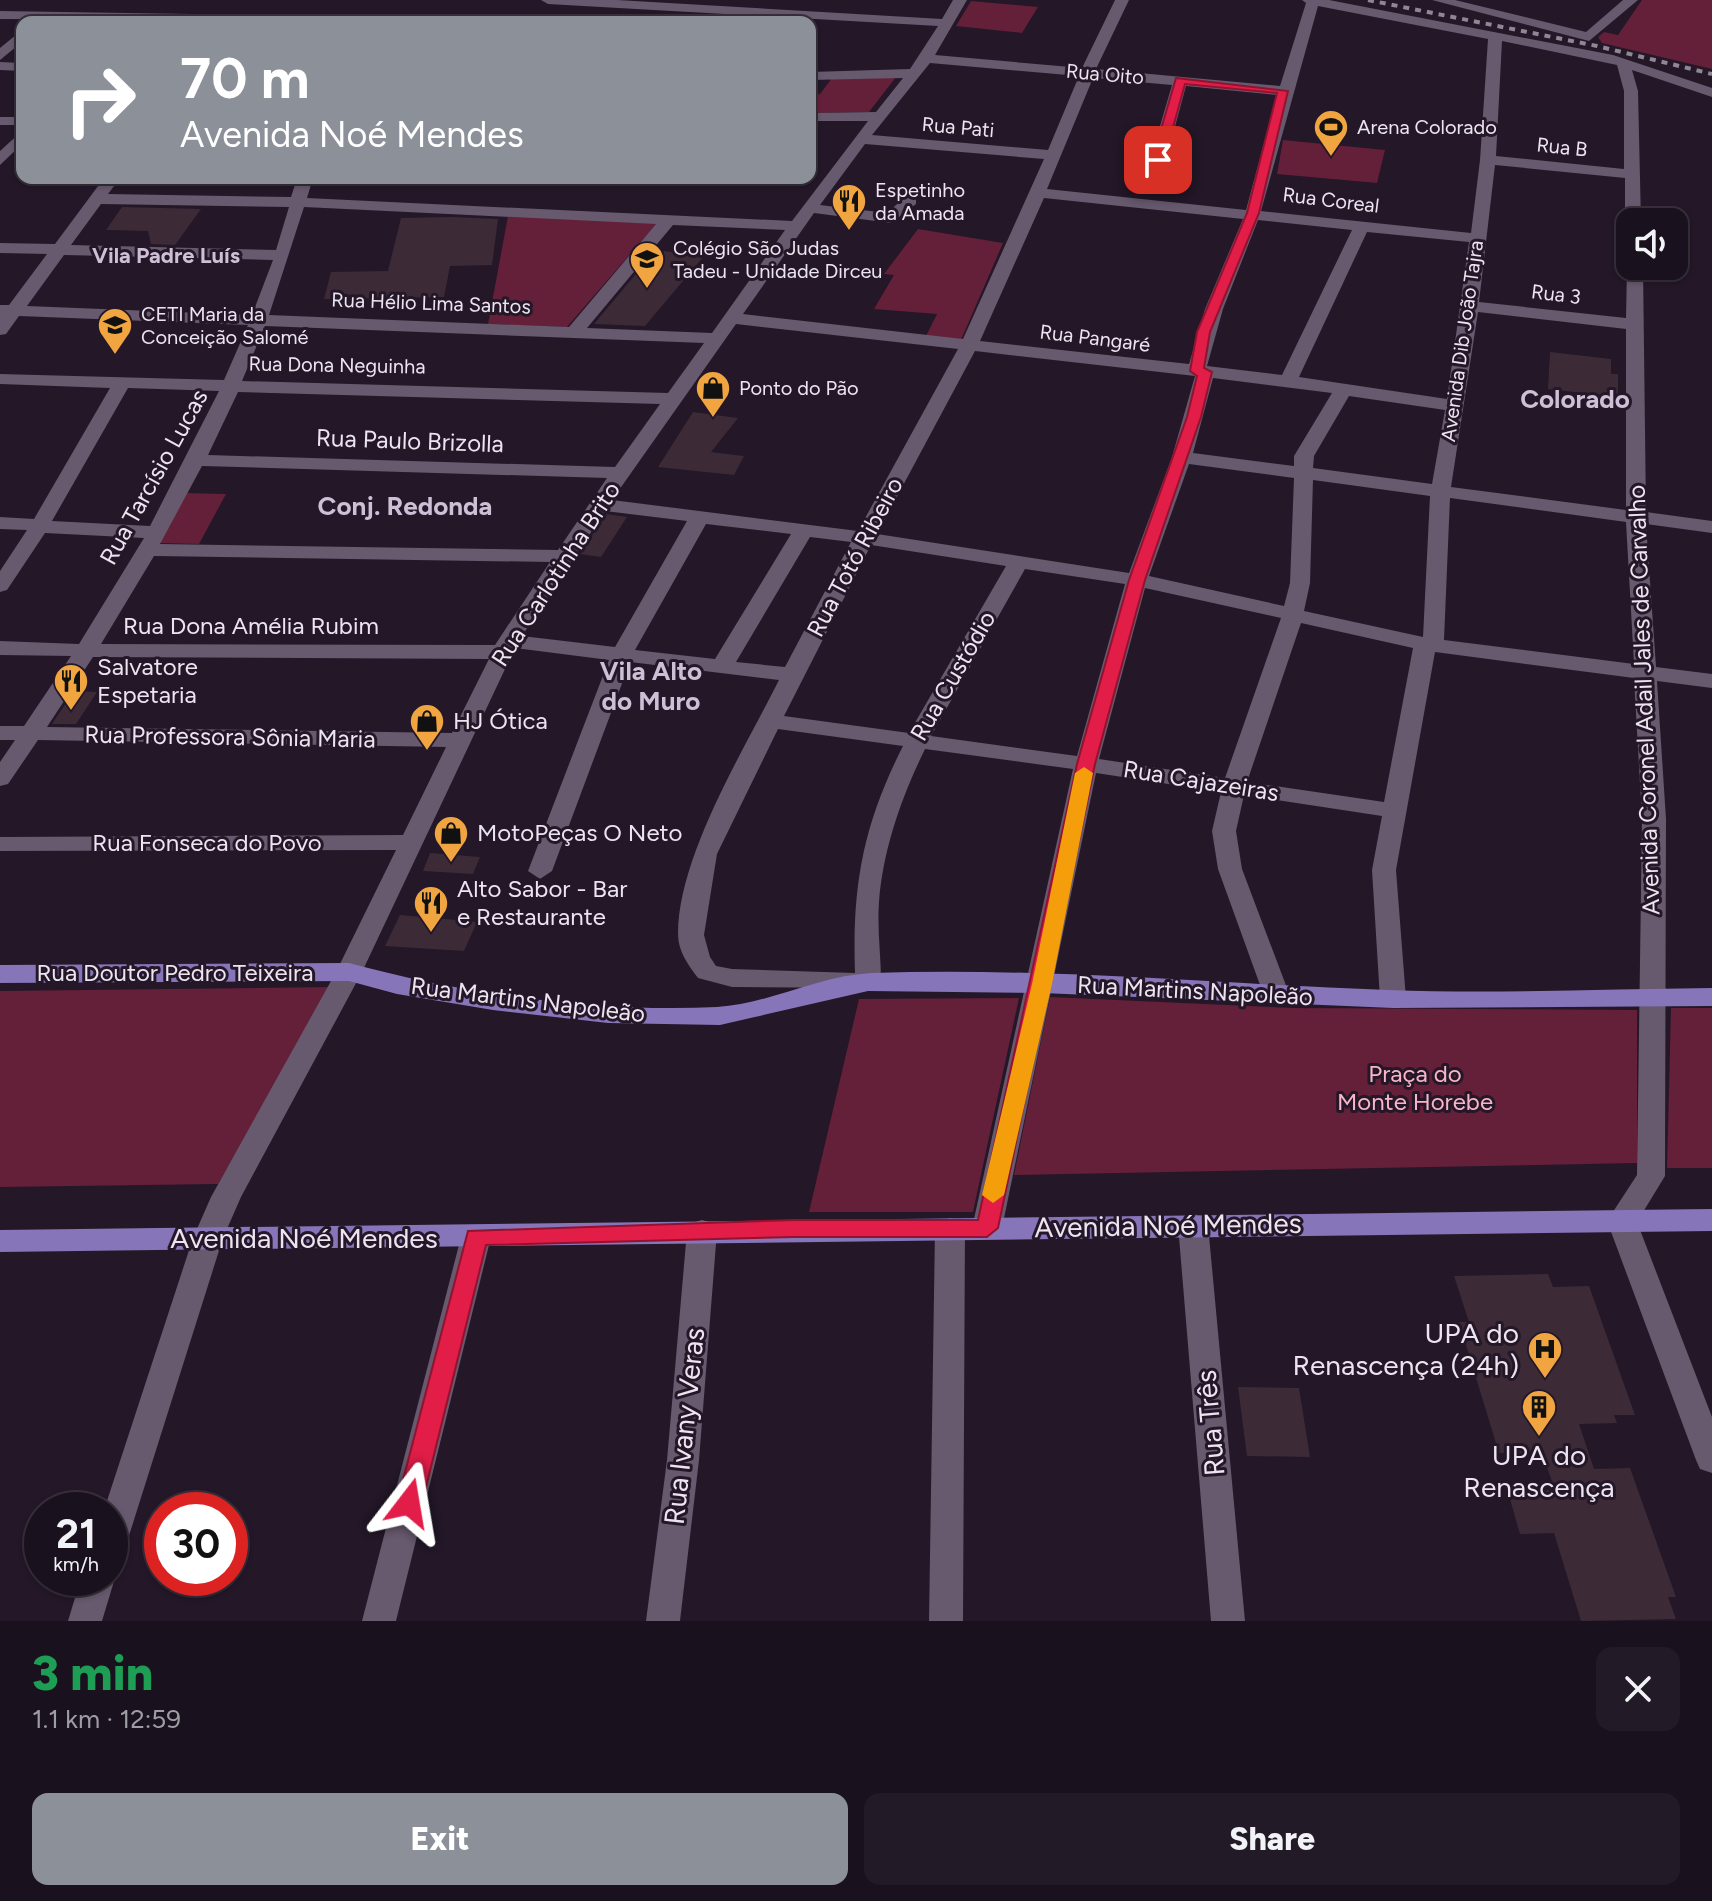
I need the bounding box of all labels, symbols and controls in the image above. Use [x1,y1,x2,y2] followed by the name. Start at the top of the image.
[180,45,310,112] text: 70 m
[48,48,152,152] icon: right
[1065,59,1145,89] street label: Rua Oito
[1312,108,1350,158] sports icon: Arena Colorado
[921,112,995,142] street label: Rua Pati
[180,113,524,156] text: Avenida Noé Mendes
[1357,115,1497,139] place label: Arena Colorado
[1124,126,1192,194] pin
[1535,132,1589,162] street label: Rua B
[1136,138,1180,182] icon: arrive
[875,178,965,225] place label: Espetinho da Amada
[830,182,868,232] restaurant icon: Espetinho da Amada
[1281,182,1381,218] street label: Rua Coreal
[1616,208,1688,280] map controls
[1616,208,1688,280] button: sound
[673,236,883,283] place label: Colégio São Judas Tadeu - Unidade Dirceu
[1436,239,1488,443] street label: Avenida Dib João Tajra
[628,240,666,290] school or university icon: Colégio São Judas Tadeu - Unidade Dirceu
[92,242,240,269] district label: Vila Padre Luís
[1530,279,1582,309] street label: Rua 3
[331,288,531,318] street label: Rua Hélio Lima Santos
[141,302,309,349] place label: CETI Maria da Conceição Salomé
[96,306,134,356] school or university icon: CETI Maria da Conceição Salomé
[1038,319,1152,357] street label: Rua Pangaré
[248,351,426,379] street label: Rua Dona Neguinha
[694,369,732,419] shop icon: Ponto do Pão
[739,376,859,400] place label: Ponto do Pão
[1520,383,1630,415] district label: Colorado
[93,384,214,570] street label: Rua Tarcísio Lucas
[316,423,504,458] street label: Rua Paulo Brizolla
[800,472,909,641] street label: Rua Totó Ribeiro
[485,476,626,671] street label: Rua Carlotinha Brito
[1621,484,1666,916] street label: Avenida Coronel Adail Jales de Carvalho
[318,490,492,522] district label: Conj. Redonda
[904,606,1001,746] street label: Rua Custódio
[123,611,379,640] street label: Rua Dona Amélia Rubim
[97,652,198,709] place label: Salvatore Espetaria
[600,655,702,717] district label: Vila Alto do Muro
[52,662,90,712] restaurant icon: Salvatore Espetaria
[408,702,446,752] shop icon: HJ Ótica
[453,706,548,735] place label: HJ Ótica
[84,719,376,754] street label: Rua Professora Sônia Maria
[1121,754,1281,807] street label: Rua Cajazeiras
[432,814,470,864] shop icon: MotoPeças O Neto
[477,818,682,847] place label: MotoPeças O Neto
[92,828,322,857] street label: Rua Fonseca do Povo
[457,874,627,931] place label: Alto Sabor - Bar e Restaurante
[412,884,450,934] restaurant icon: Alto Sabor - Bar e Restaurante
[37,958,313,987] street label: Rua Doutor Pedro Teixeira
[1077,970,1314,1011] street label: Rua Martins Napoleão
[409,971,647,1028] street label: Rua Martins Napoleão
[1337,1059,1493,1116] park label: Praça do Monte Horebe
[1034,1206,1302,1244] street label: Avenida Noé Mendes
[170,1221,438,1255] street label: Avenida Noé Mendes
[1292,1316,1519,1382] place label: UPA do Renascença (24h)
[657,1326,711,1526] street label: Rua Ivany Veras
[1526,1330,1564,1380] hospital icon: UPA do Renascença (24h)
[1188,1369,1232,1477] street label: Rua Três
[1520,1388,1558,1438] building icon: UPA do Renascença
[1463,1438,1615,1504] place label: UPA do Renascença
[367,1461,451,1545] position arrow
[144,1492,248,1596] speed limit sign: 30
[56,1510,96,1558] text: 21
[53,1552,99,1576] text: km/h
[32,1644,153,1702] text: 3 min
[1596,1647,1680,1731] button: close
[32,1703,181,1735] text: 1.1 km · 12:59
[32,1793,848,1885] button: Exit
[864,1793,1680,1885] button: Share

